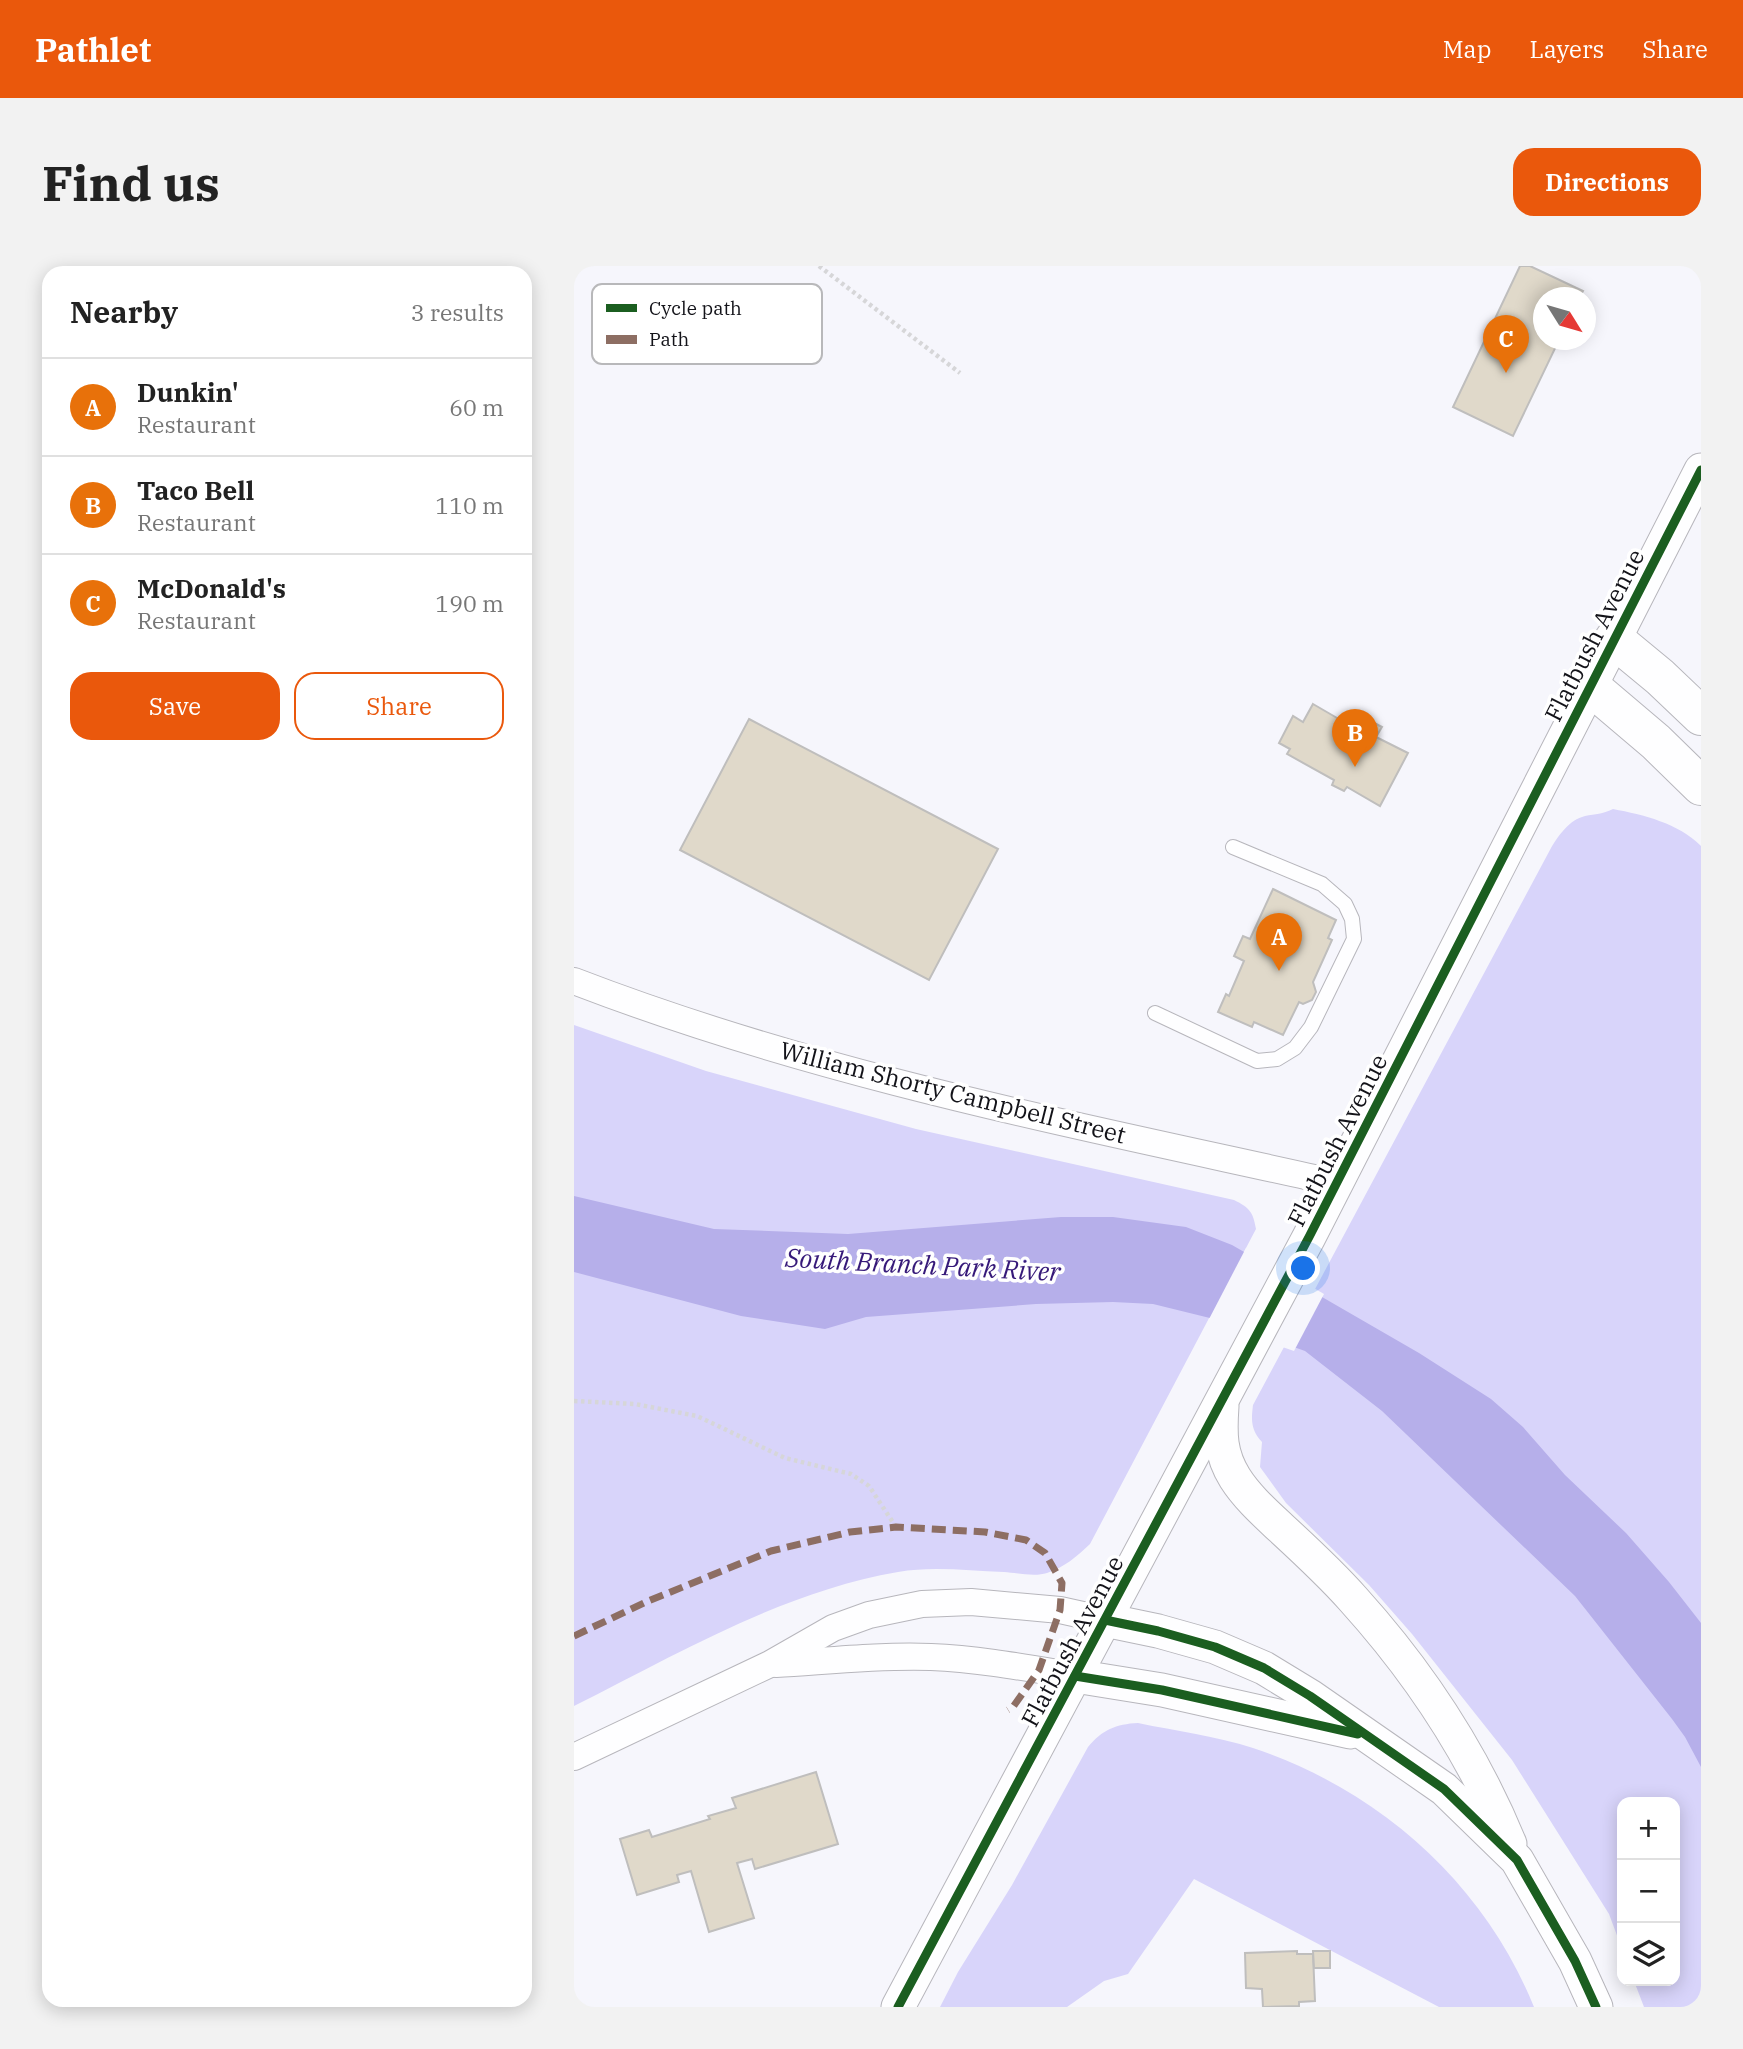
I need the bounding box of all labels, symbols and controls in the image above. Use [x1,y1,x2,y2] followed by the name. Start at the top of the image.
[35,28,151,71] text: Pathlet
[1443,33,1491,65] text: Map
[1529,33,1604,65] text: Layers
[1642,33,1708,65] text: Share
[1513,148,1701,216] button: Directions
[42,151,220,214] text: Find us
[592,284,822,364] legend
[1533,287,1596,350] north arrow
[70,292,178,331] text: Nearby
[649,296,742,320] text: Cycle path
[411,297,504,327] text: 3 results
[1483,315,1529,373] pin: C
[649,327,689,351] text: Path
[137,375,239,409] text: Dunkin'
[85,392,101,422] text: A
[449,392,504,422] text: 60 m
[137,409,256,439] text: Restaurant
[137,473,254,507] text: Taco Bell
[85,490,101,520] text: B
[435,490,504,520] text: 110 m
[137,507,256,537] text: Restaurant
[1537,543,1651,727] street label: Flatbush Avenue
[137,571,286,605] text: McDonald's
[85,588,101,618] text: C
[435,588,504,618] text: 190 m
[137,605,256,635] text: Restaurant
[70,672,280,740] button: Save
[294,672,504,740] button: Share
[1332,709,1378,767] pin: B
[1256,913,1302,971] pin: A
[777,1034,1129,1150] street label: William Shorty Campbell Street
[1280,1048,1394,1232] street label: Flatbush Avenue
[783,1240,1062,1288] water label: South Branch Park River
[1286,1251,1320,1285] your location
[1013,1550,1131,1732] street label: Flatbush Avenue
[1617,1797,1680,1986] map controls
[1617,1797,1680,1860] button: +
[1617,1860,1680,1923] button: −
[1617,1923,1680,1986] button: layers

